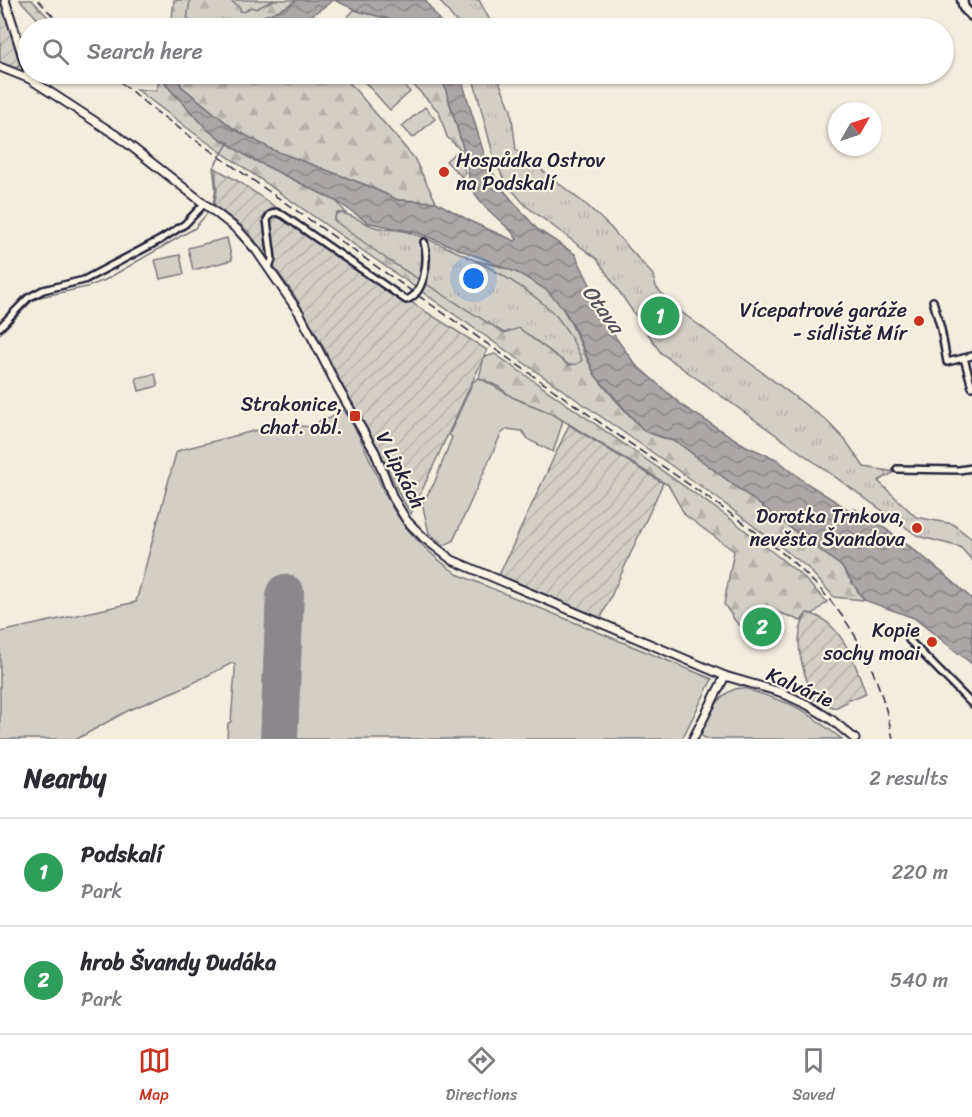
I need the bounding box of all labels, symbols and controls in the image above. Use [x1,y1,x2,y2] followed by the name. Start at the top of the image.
[18,18,954,84] search box
[87,32,203,71] text: Search here
[39,35,72,68] icon: search
[828,102,882,156] north arrow
[456,143,606,201] place label: Hospůdka Ostrov na Podskalí
[437,165,451,179] marker: Hospůdka Ostrov na Podskalí
[459,264,488,293] your location
[572,276,636,344] water label: Otava
[740,293,909,351] place label: Vícepatrové garáže - sídliště Mír
[640,294,680,338] pin: 1
[912,314,926,328] marker: Vícepatrové garáže - sídliště Mír
[241,387,343,445] place label: Strakonice, chat. obl.
[348,409,362,423] marker: Strakonice, chat. obl.
[366,425,435,515] street label: V Lipkách
[749,499,906,557] place label: Dorotka Trnkova, nevěsta Švandova
[910,521,924,535] marker: Dorotka Trnkova, nevěsta Švandova
[742,604,782,650] pin: 2
[823,613,921,671] place label: Kopie sochy moai
[925,635,939,649] marker: Kopie sochy moai
[760,657,839,718] street label: Kalvárie
[24,755,106,801] text: Nearby
[869,761,948,796] text: 2 results
[81,835,162,874] text: Podskalí
[39,855,48,890] text: 1
[892,855,948,890] text: 220 m
[81,874,122,909] text: Park
[81,943,276,982] text: hrob Švandy Dudáka
[38,963,49,998] text: 2
[890,963,948,998] text: 540 m
[81,982,122,1017] text: Park
[138,1044,171,1109] tab: Map
[446,1044,517,1109] tab: Directions
[792,1044,834,1109] tab: Saved

